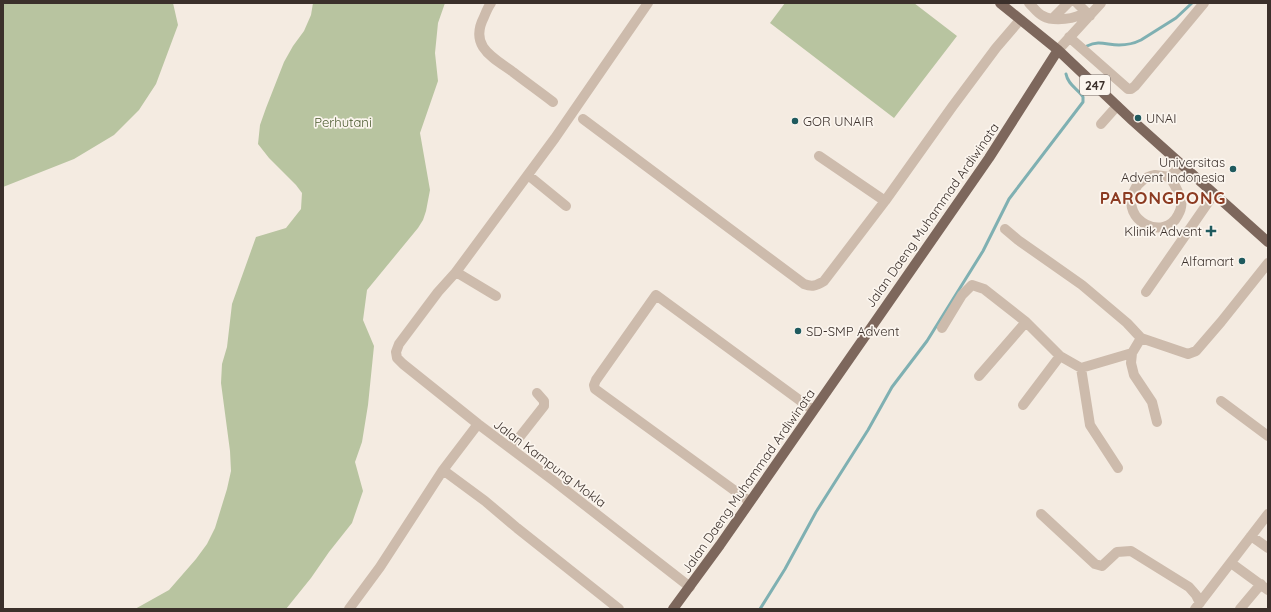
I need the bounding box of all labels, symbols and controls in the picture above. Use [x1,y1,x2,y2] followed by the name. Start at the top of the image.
[1080,75,1110,95] road number: 247
[1146,110,1176,126] place label: UNAI
[803,113,874,129] place label: GOR UNAIR
[1133,113,1143,123] marker: UNAI
[314,114,372,130] park label: Perhutani
[790,116,800,126] marker: GOR UNAIR
[862,120,1002,310] street label: Jalan Daeng Muhammad Ardiwinata
[1121,154,1225,185] place label: Universitas Advent Indonesia
[1228,164,1238,174] marker: Universitas Advent Indonesia
[1100,187,1226,208] district label: PARONGPONG
[1124,223,1202,239] place label: Klinik Advent
[1205,225,1217,237] marker: Klinik Advent
[1181,253,1234,269] place label: Alfamart
[1237,256,1247,266] marker: Alfamart
[806,323,899,339] place label: SD-SMP Advent
[793,326,803,336] marker: SD-SMP Advent
[678,386,818,576] street label: Jalan Daeng Muhammad Ardiwinata
[491,416,609,510] street label: Jalan Kampung Mokla

